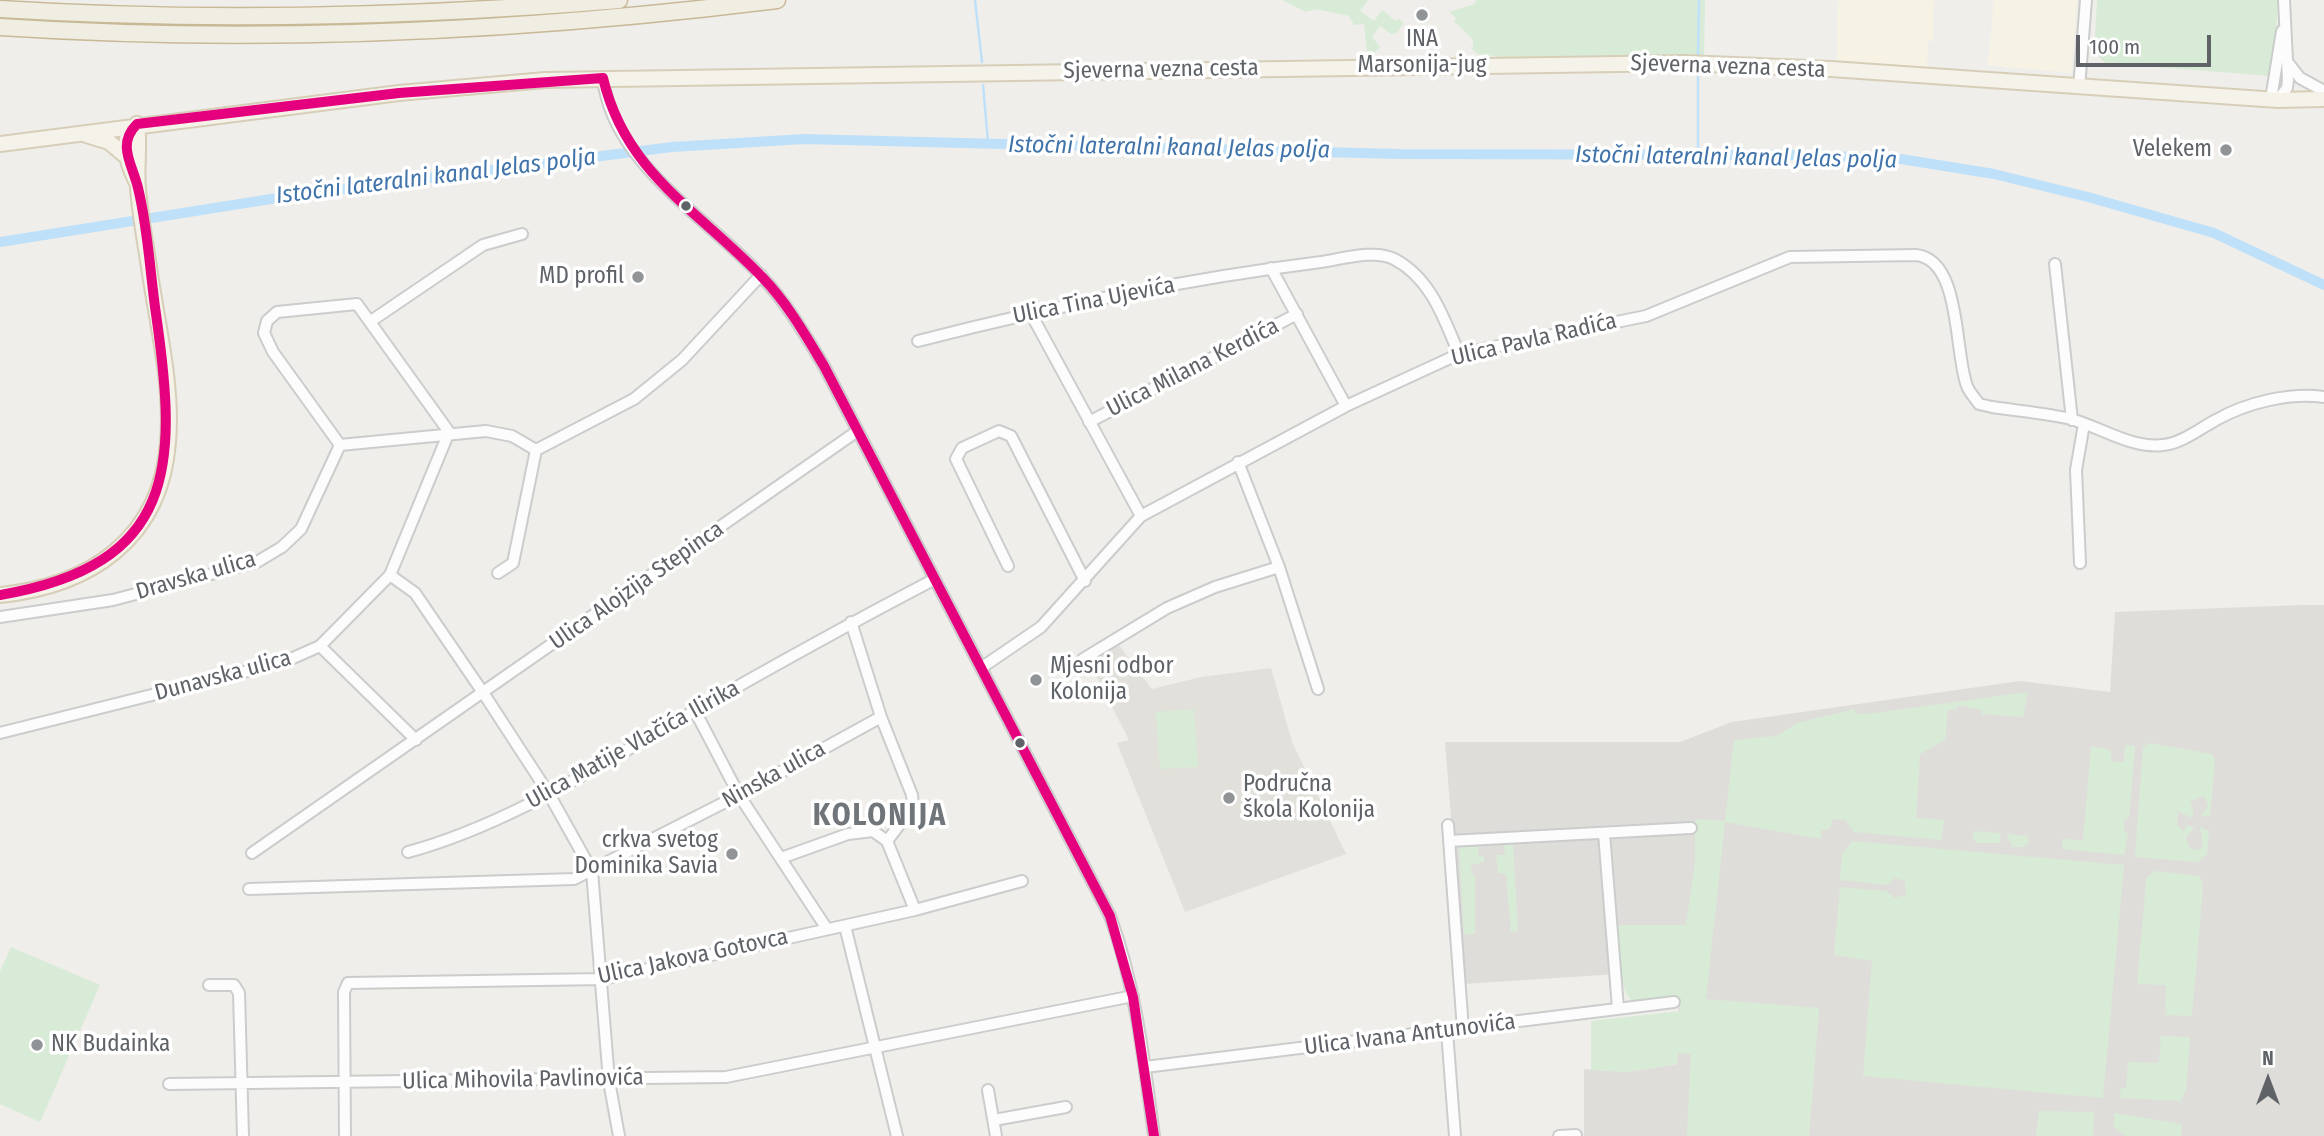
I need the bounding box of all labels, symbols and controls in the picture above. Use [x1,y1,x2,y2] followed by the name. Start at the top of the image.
[1414,7,1430,23] marker: INA Marsonija-jug
[2079,21,2214,65] scale bar
[1358,26,1486,80] place label: INA Marsonija-jug
[2089,34,2140,60] text: 100 m
[1630,50,1826,84] street label: Sjeverna vezna cesta
[1063,54,1259,86] street label: Sjeverna vezna cesta
[1008,131,1330,165] water label: Istočni lateralni kanal Jelas polja
[2133,136,2212,164] place label: Velekem
[1575,141,1897,175] water label: Istočni lateralni kanal Jelas polja
[2218,142,2234,158] marker: Velekem
[274,143,598,211] water label: Istočni lateralni kanal Jelas polja
[679,199,693,213] unlabelled marker
[539,263,624,291] place label: MD profil
[630,269,646,285] marker: MD profil
[1011,272,1177,330] street label: Ulica Tina Ujevića
[1449,308,1619,372] street label: Ulica Pavla Radića
[1102,313,1284,423] street label: Ulica Milana Kerdića
[545,516,729,656] street label: Ulica Alojzija Stepinca
[133,546,259,606] street label: Dravska ulica
[152,645,294,707] street label: Dunavska ulica
[1050,653,1173,707] place label: Mjesni odbor Kolonija
[1028,672,1044,688] marker: Mjesni odbor Kolonija
[522,675,744,815] street label: Ulica Matije Vlačića Ilirika
[718,735,830,815] street label: Ninska ulica
[1013,736,1027,750] unlabelled marker
[1243,771,1375,825] place label: Područna škola Kolonija
[1221,790,1237,806] marker: Područna škola Kolonija
[814,799,946,835] district label: KOLONIJA
[574,827,718,881] place label: crkva svetog Dominika Savia
[724,846,740,862] marker: crkva svetog Dominika Savia
[595,923,791,991] street label: Ulica Jakova Gotovca
[1303,1008,1517,1062] street label: Ulica Ivana Antunovića
[51,1031,170,1059] place label: NK Budainka
[29,1037,45,1053] marker: NK Budainka
[2233,1045,2303,1115] north arrow
[2262,1047,2274,1070] text: N
[402,1064,644,1096] street label: Ulica Mihovila Pavlinovića

